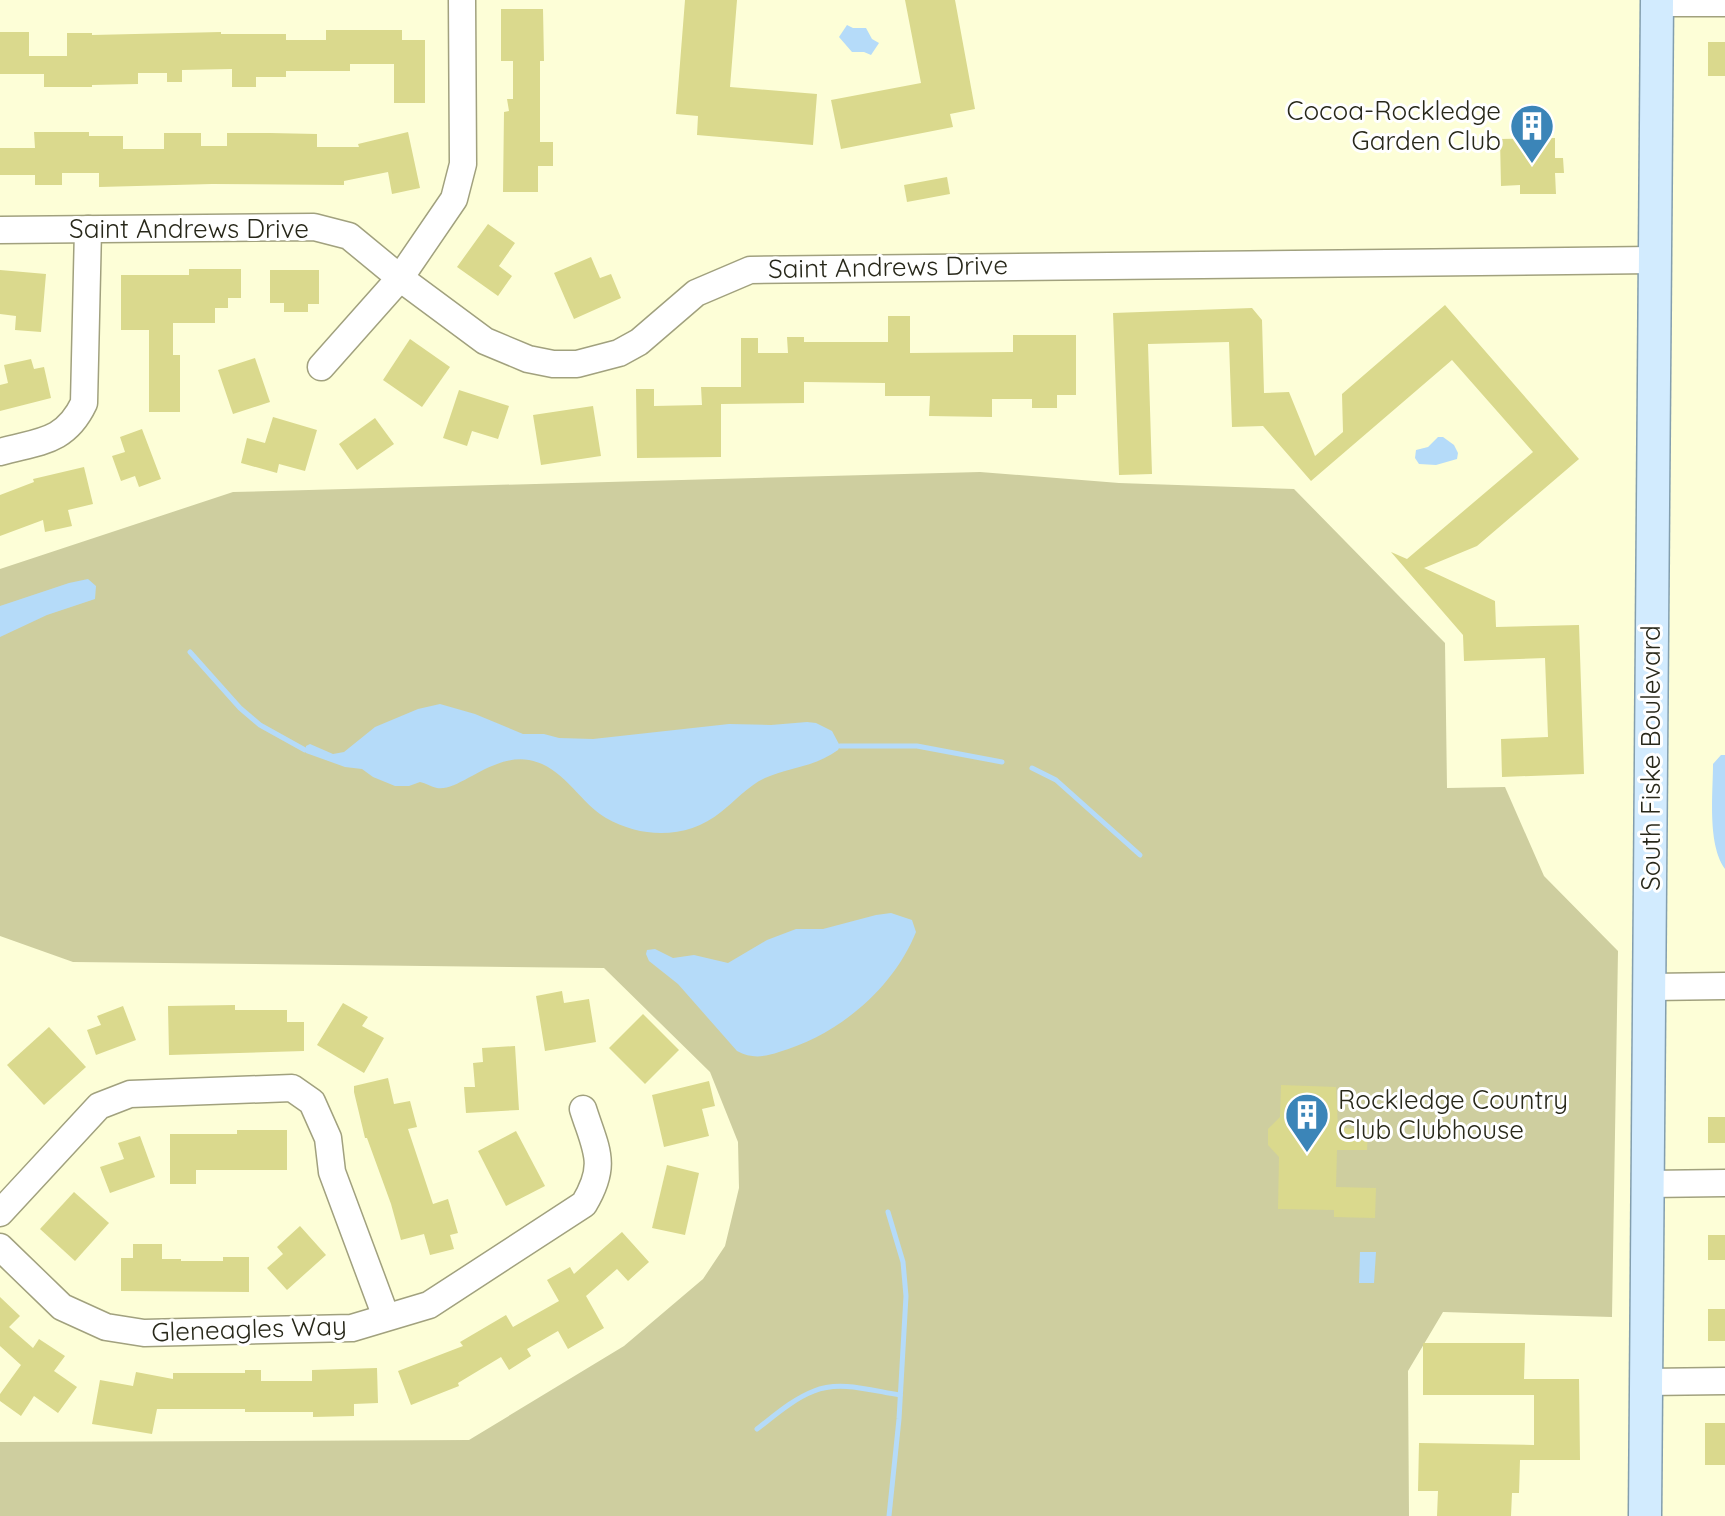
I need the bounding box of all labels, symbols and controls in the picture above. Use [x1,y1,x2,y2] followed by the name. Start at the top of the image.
[1286,94,1501,157] place label: Cocoa-Rockledge Garden Club
[1508,102,1556,165] building icon: Cocoa-Rockledge Garden Club
[69,212,309,245] street label: Saint Andrews Drive
[768,248,1008,285] street label: Saint Andrews Drive
[1634,625,1667,891] street label: South Fiske Boulevard
[1338,1083,1568,1146] place label: Rockledge Country Club Clubhouse
[1283,1091,1331,1154] building icon: Rockledge Country Club Clubhouse
[151,1309,347,1348] street label: Gleneagles Way

